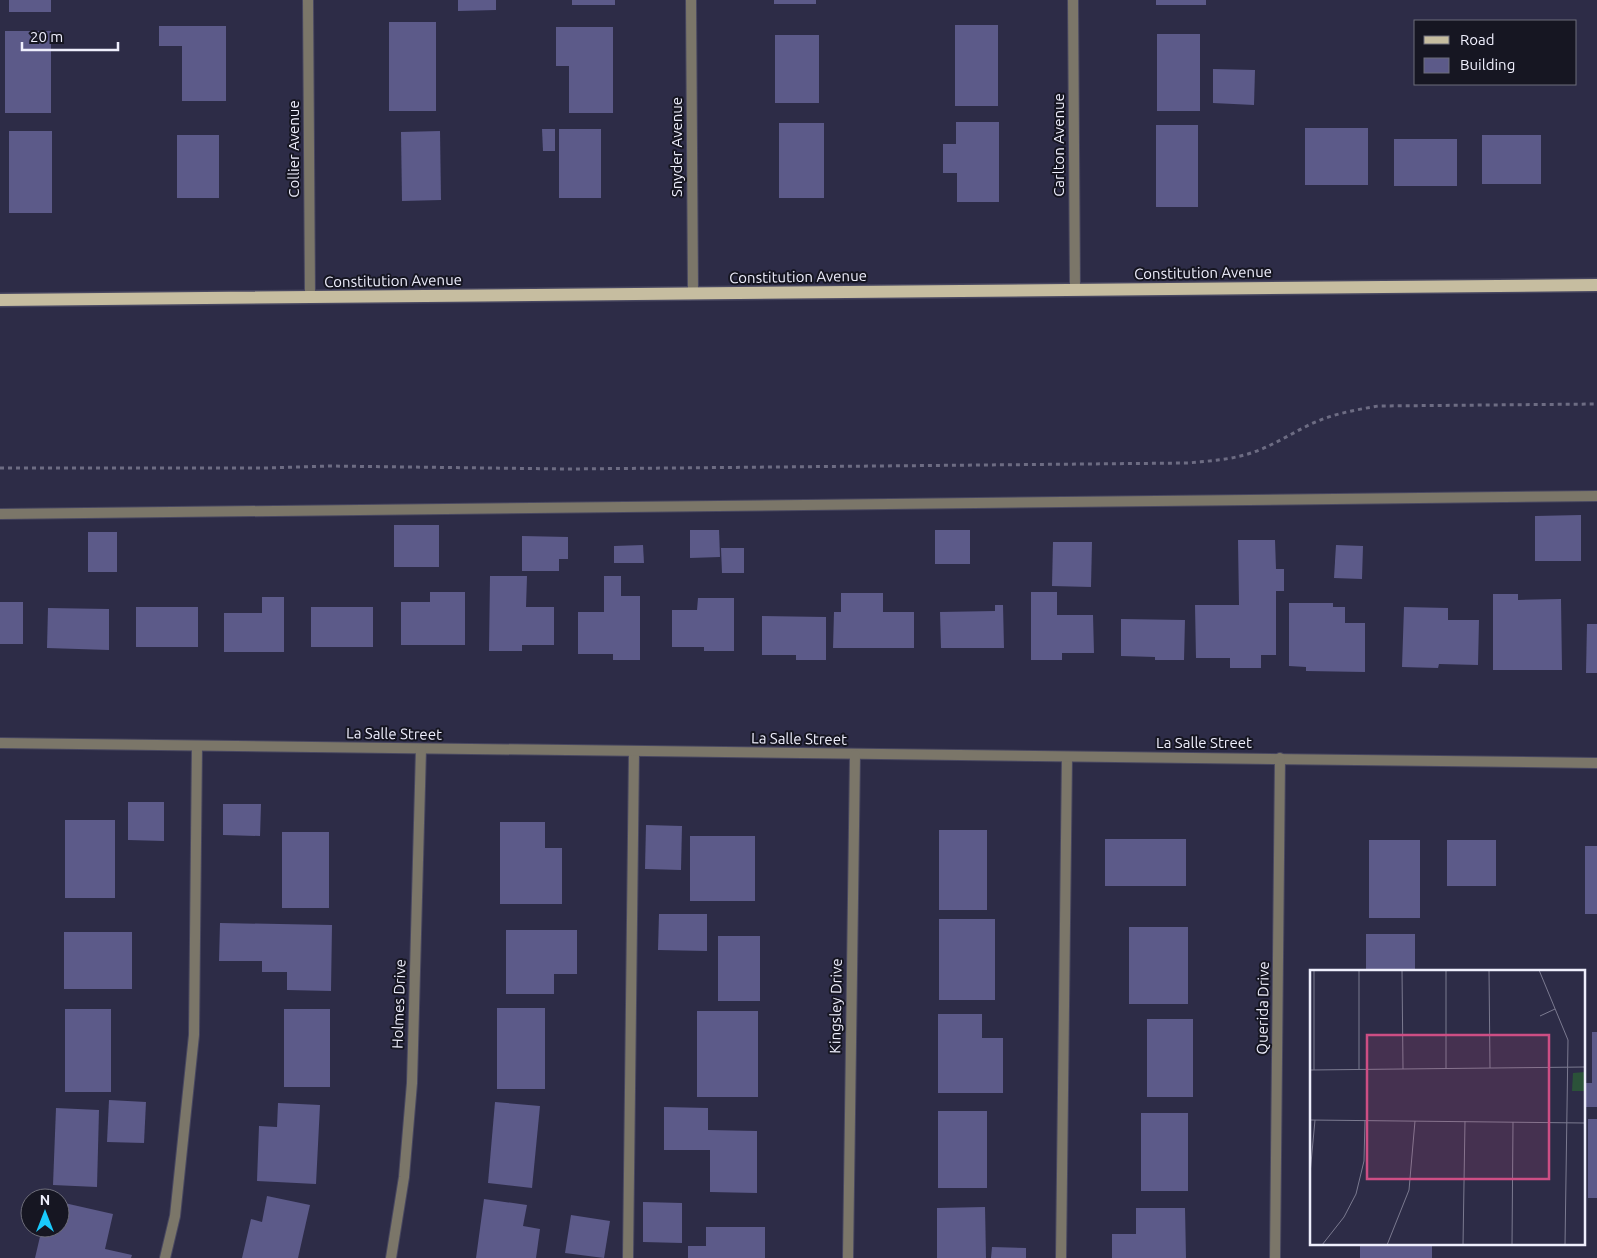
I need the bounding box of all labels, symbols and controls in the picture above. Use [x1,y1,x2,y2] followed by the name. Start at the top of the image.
[22,20,119,52] scale bar
[1414,20,1577,85] legend
[30,28,63,45] text: 20 m
[1460,31,1495,48] text: Road
[1460,56,1515,73] text: Building
[1050,93,1067,197] street label: Carlton Avenue
[668,97,685,197] street label: Snyder Avenue
[285,100,302,198] street label: Collier Avenue
[1134,263,1272,282] street label: Constitution Avenue
[729,267,867,286] street label: Constitution Avenue
[324,271,462,290] street label: Constitution Avenue
[346,724,442,743] street label: La Salle Street
[751,729,847,748] street label: La Salle Street
[1156,734,1252,751] street label: La Salle Street
[826,958,845,1054] street label: Kingsley Drive
[388,959,409,1049] street label: Holmes Drive
[1253,961,1272,1055] street label: Querida Drive
[1310,970,1584,1246] inset map
[20,1188,70,1238] north arrow
[40,1192,50,1208] text: N

